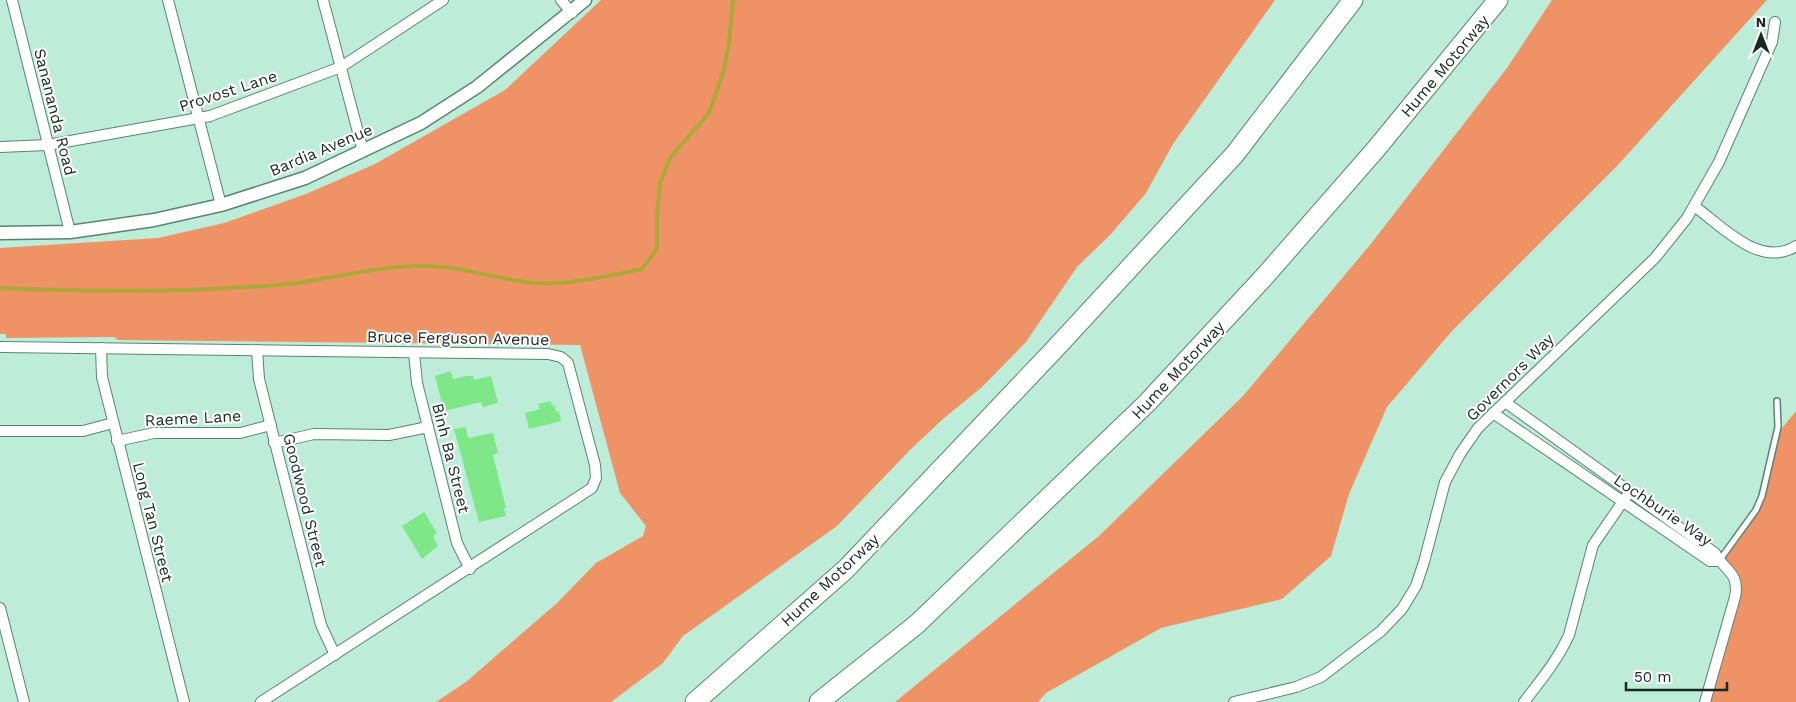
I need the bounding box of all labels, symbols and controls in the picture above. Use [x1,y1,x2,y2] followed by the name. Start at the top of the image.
[1736,10,1786,60] north arrow
[1397,11,1494,121] street label: Hume Motorway
[1756,14,1766,30] text: N
[30,47,80,177] street label: Sanananda Road
[177,66,279,116] street label: Provost Lane
[267,120,375,180] street label: Bardia Avenue
[1128,316,1229,423] street label: Hume Motorway
[367,327,549,349] street label: Bruce Ferguson Avenue
[1462,329,1558,425] street label: Governors Way
[428,401,474,515] street label: Binh Ba Street
[144,406,242,430] street label: Raeme Lane
[279,431,331,569] street label: Goodwood Street
[129,460,177,584] street label: Long Tan Street
[1610,470,1716,550] street label: Lochburie Way
[777,529,884,630] street label: Hume Motorway
[1626,660,1727,692] scale bar
[1634,668,1671,686] text: 50 m

